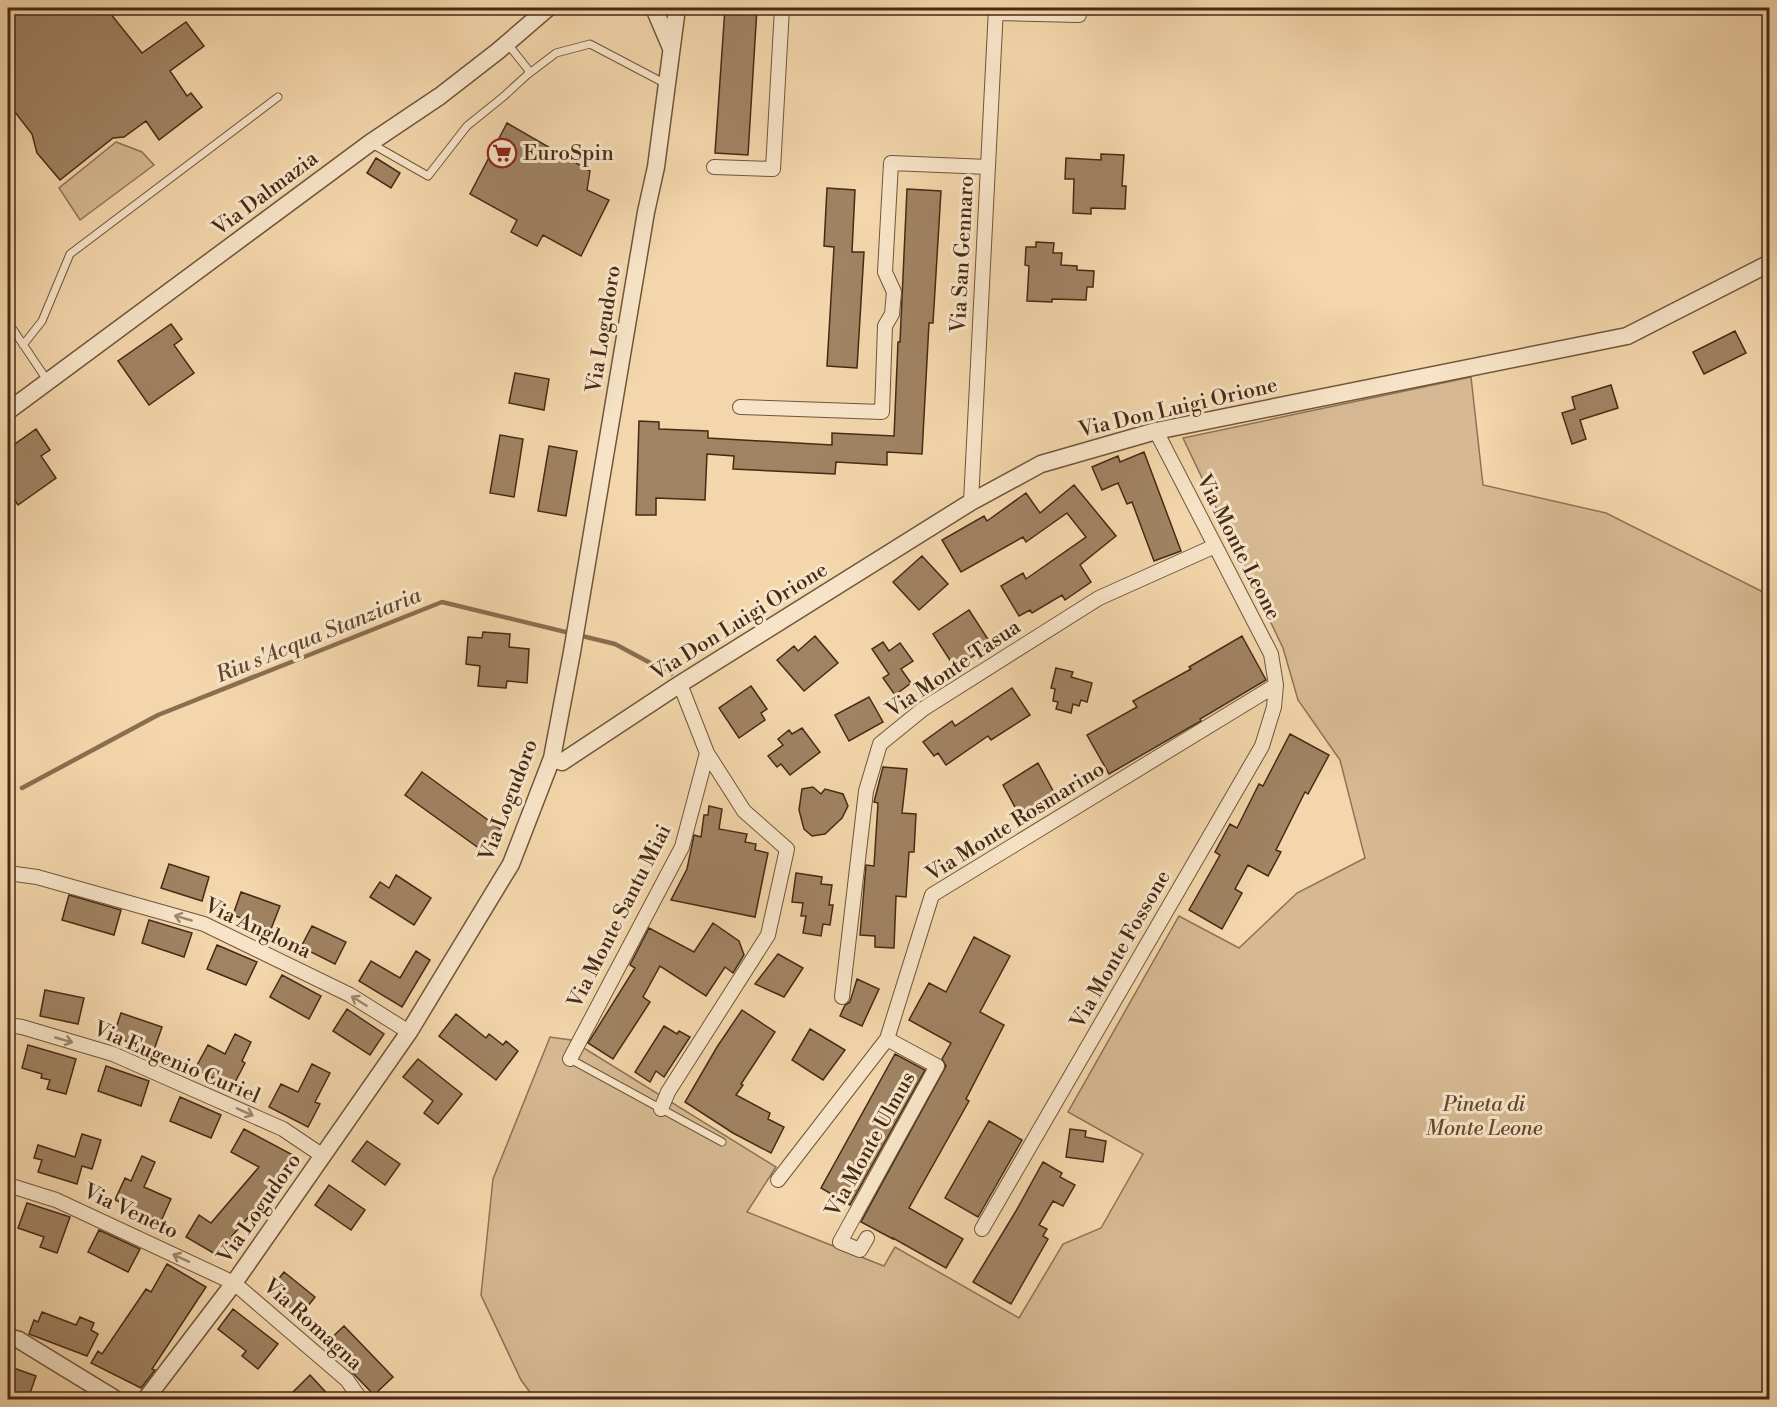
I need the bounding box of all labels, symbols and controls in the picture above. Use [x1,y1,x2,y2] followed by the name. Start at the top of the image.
[486,137,518,169] supermarket icon: EuroSpin
[523,141,614,167] place label: EuroSpin
[207,145,324,243] street label: Via Dalmazia
[946,175,980,334] street label: Via San Gennaro
[581,264,627,396] street label: Via Logudoro
[1075,372,1280,444] street label: Via Don Luigi Orione
[1190,469,1286,625] street label: Via Monte Leone
[646,557,833,687] street label: Via Don Luigi Orione
[211,582,426,689] water label: Riu s'Acqua Stanziaria
[880,614,1026,724] street label: Via Monte Tasua
[473,736,544,866] street label: Via Logudoro
[920,756,1110,888] street label: Via Monte Rosmarino
[562,820,678,1014] street label: Via Monte Santu Miai
[1065,866,1177,1034] street label: Via Monte Fossone
[199,892,315,965] street label: Via Anglona
[174,912,193,923] one-way arrow
[351,995,368,1007] one-way arrow
[88,1016,264,1110] street label: Via Eugenio Curiel
[54,1035,73,1046] one-way arrow
[820,1067,922,1223] street label: Via Monte Ulmus
[1425,1092,1543,1142] park label: Pineta di Monte Leone
[235,1107,253,1119] one-way arrow
[212,1148,307,1270] street label: Via Logudoro
[78,1178,182,1245] street label: Via Veneto
[173,1251,191,1263] one-way arrow
[256,1273,368,1376] street label: Via Romagna

